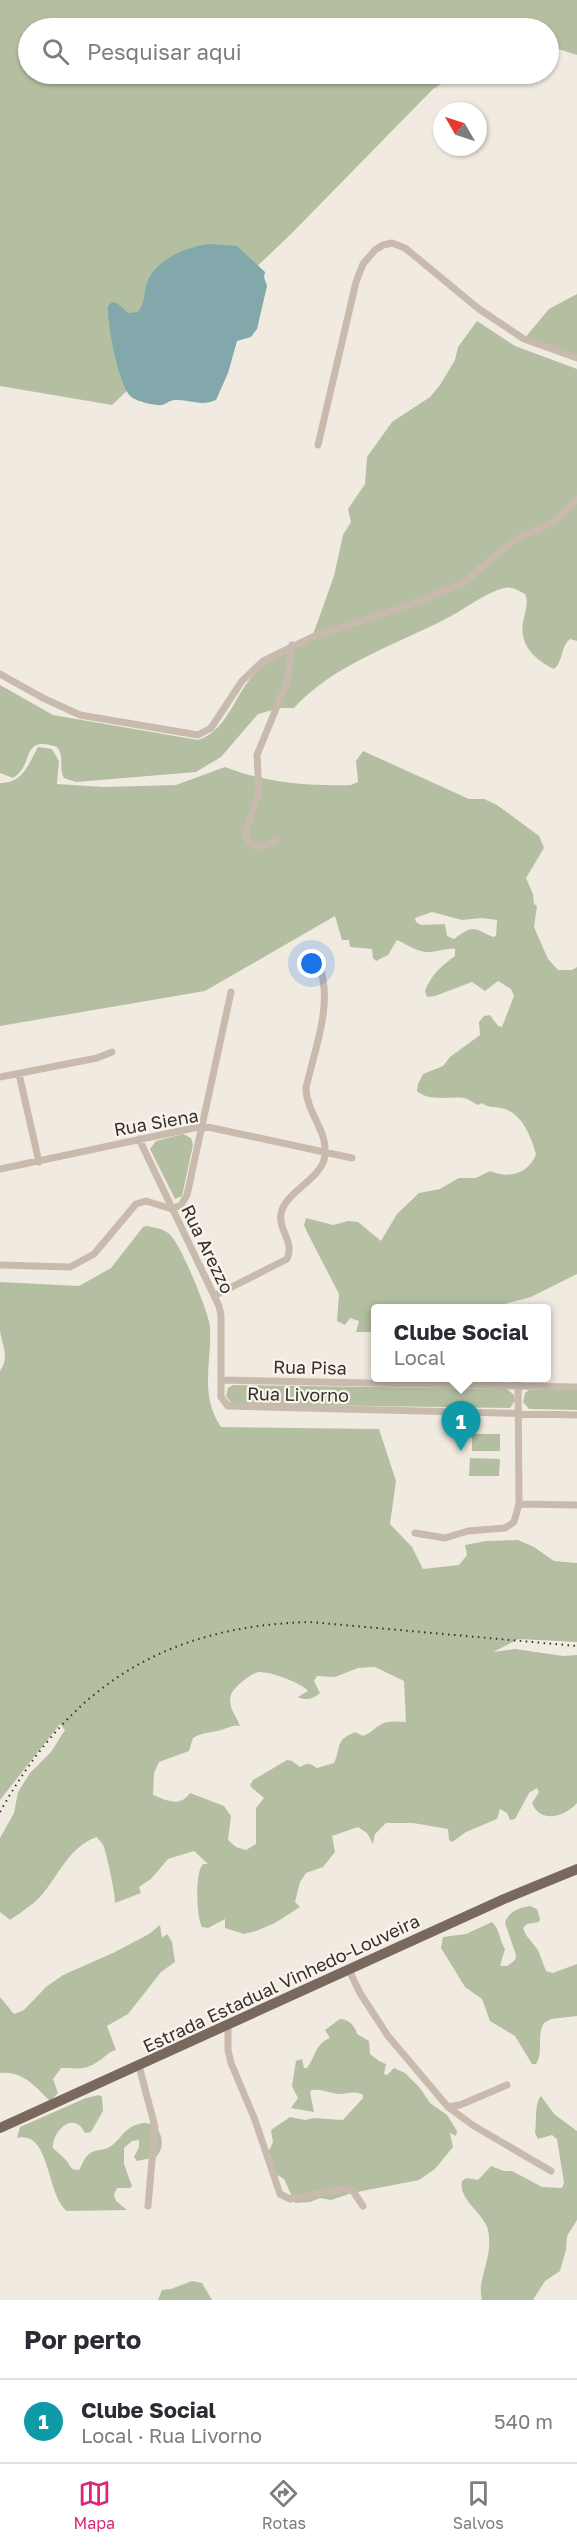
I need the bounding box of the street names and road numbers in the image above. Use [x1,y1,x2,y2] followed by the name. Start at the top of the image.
[112,1104,200,1140] street label: Rua Siena
[177,1201,239,1297] street label: Rua Arezzo
[273,1355,347,1379] street label: Rua Pisa
[247,1382,349,1406] street label: Rua Livorno
[139,1909,423,2057] street label: Estrada Estadual Vinhedo-Louveira

